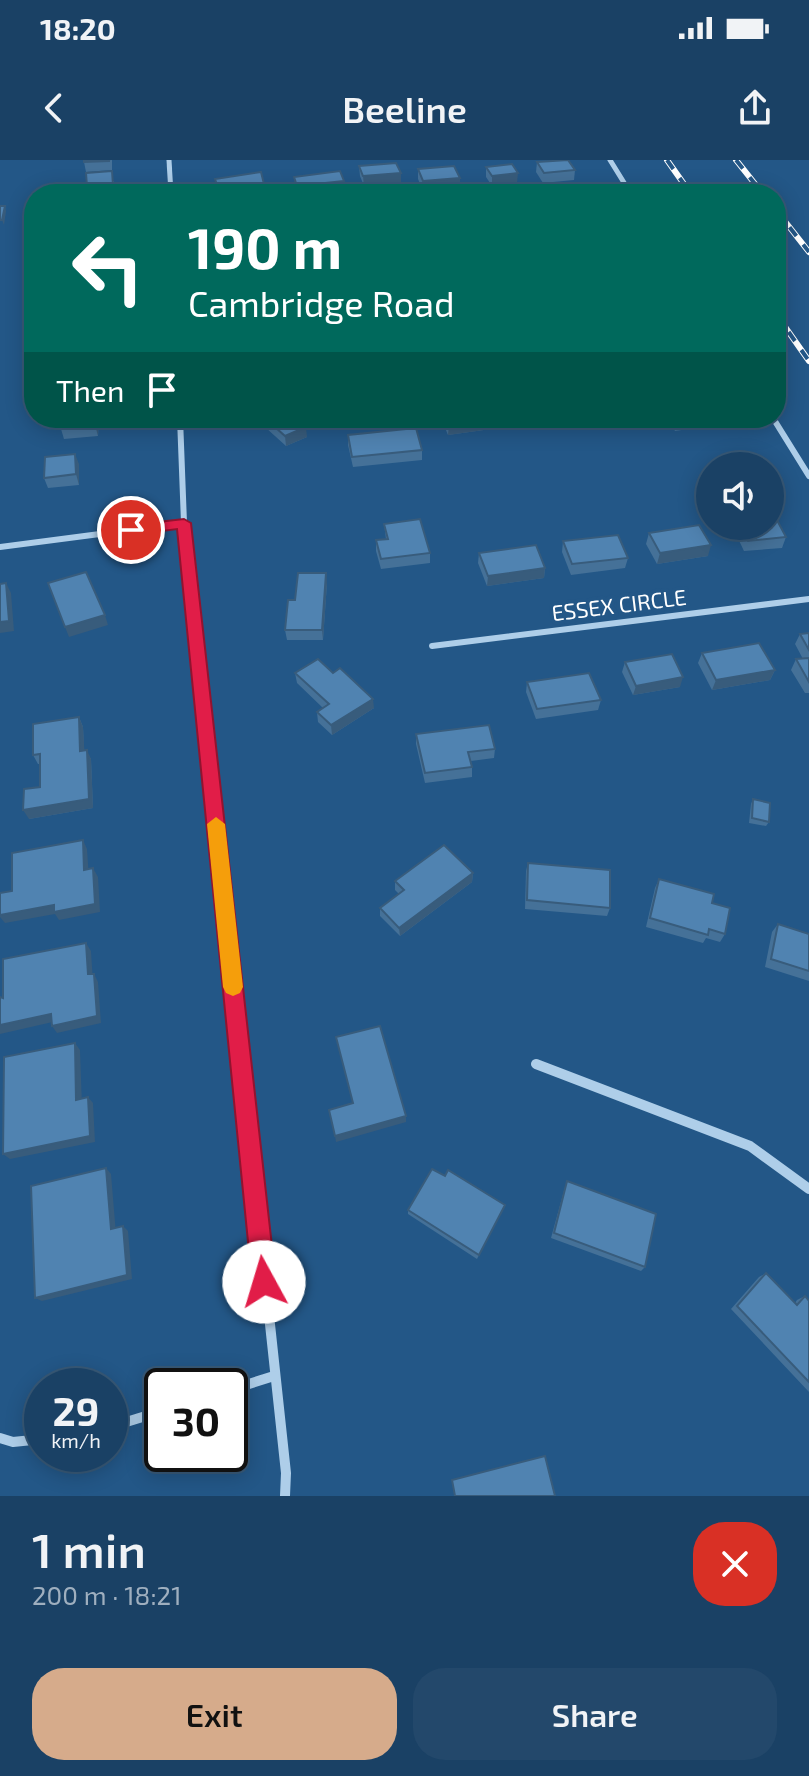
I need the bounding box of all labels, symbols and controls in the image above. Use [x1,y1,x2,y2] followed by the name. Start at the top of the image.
[40,10,116,46] text: 18:20
[32,86,76,130] icon: back
[733,86,777,130] icon: share
[342,87,467,130] text: Beeline
[188,213,342,280] text: 190 m
[56,216,160,320] icon: left
[188,281,455,324] text: Cambridge Road
[140,368,184,412] icon: arrive
[56,372,124,408] text: Then
[696,452,784,540] map controls
[696,452,784,540] button: sound
[97,496,165,564] pin
[109,508,153,552] icon: arrive
[550,583,688,625] street label: ESSEX CIRCLE
[222,1240,306,1324] position arrow
[144,1368,248,1472] speed limit sign: 30
[53,1386,99,1434] text: 29
[51,1428,101,1452] text: km/h
[32,1520,146,1578] text: 1 min
[693,1522,777,1606] button: close
[32,1579,182,1610] text: 200 m · 18:21
[32,1668,397,1760] button: Exit
[413,1668,777,1760] button: Share

